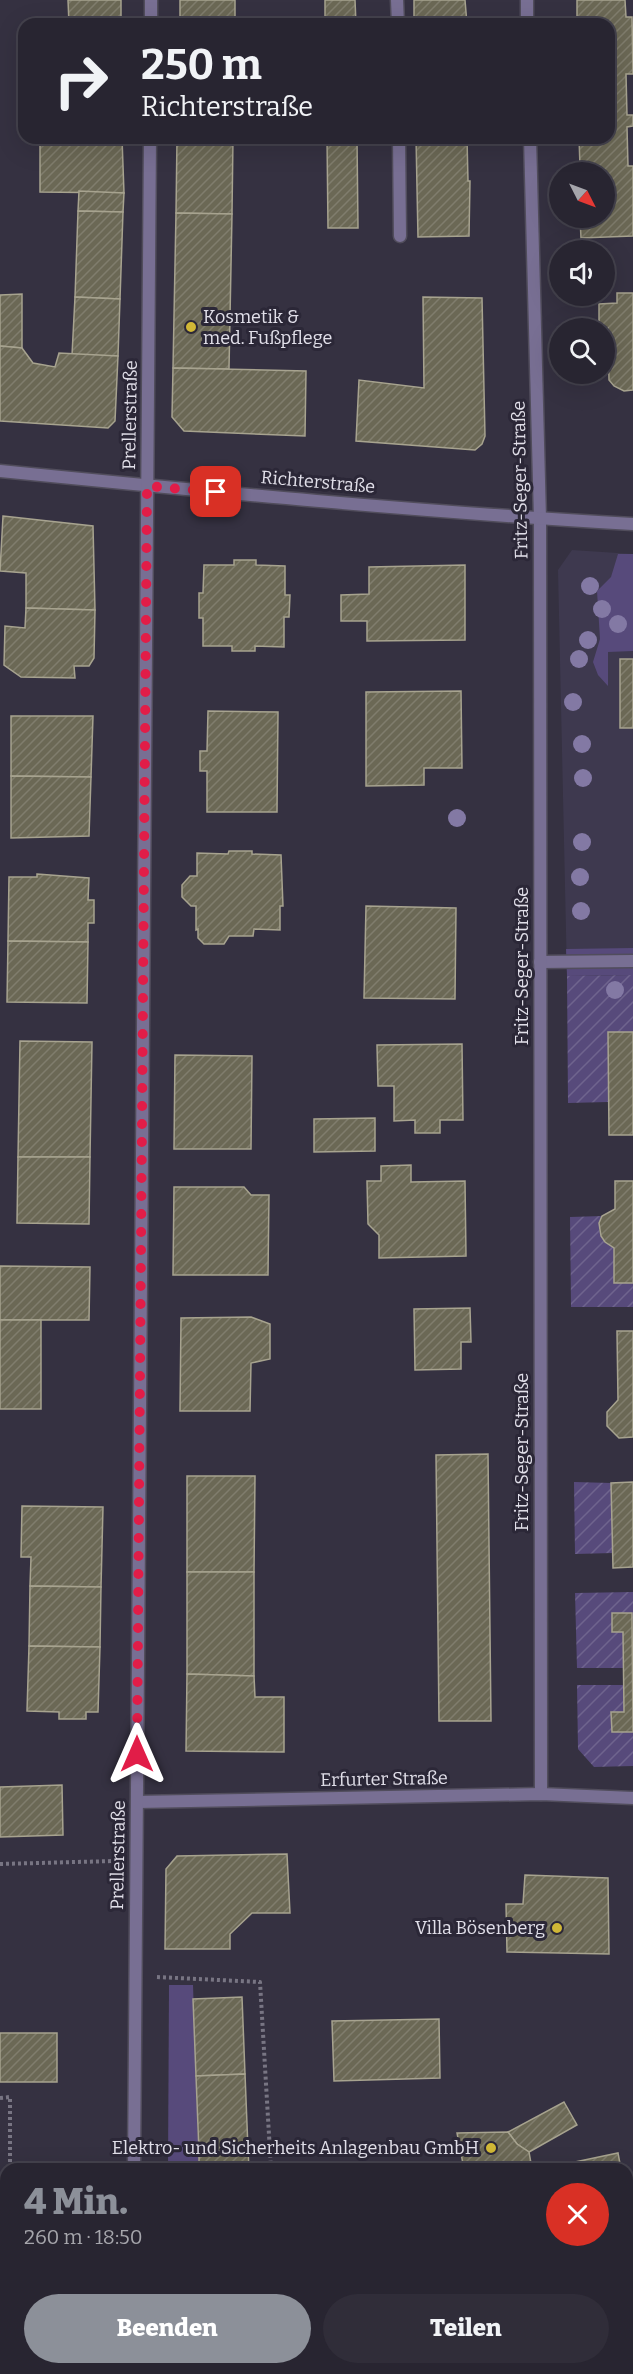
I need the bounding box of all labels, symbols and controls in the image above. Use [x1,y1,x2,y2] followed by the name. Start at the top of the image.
[141,40,262,90] text: 250 m
[42,42,120,120] icon: right
[141,91,313,123] text: Richterstraße
[549,162,615,228] north arrow
[549,162,615,384] map controls
[549,240,615,306] button: sound
[203,306,332,349] place label: Kosmetik & med. Fußpflege
[549,318,615,384] button: search
[184,320,198,334] marker: Kosmetik & med. Fußpflege
[118,360,142,470] street label: Prellerstraße
[508,401,532,559] street label: Fritz-Seger-Straße
[190,466,241,517] pin
[260,466,376,498] street label: Richterstraße
[199,475,232,508] icon: arrive
[511,887,533,1045] street label: Fritz-Seger-Straße
[511,1373,533,1531] street label: Fritz-Seger-Straße
[105,1722,169,1786] position arrow
[320,1767,448,1791] street label: Erfurter Straße
[106,1800,130,1910] street label: Prellerstraße
[415,1917,545,1939] place label: Villa Bösenberg
[550,1921,564,1935] marker: Villa Bösenberg
[112,2137,479,2159] place label: Elektro- und Sicherheits Anlagenbau GmbH
[484,2141,498,2155] marker: Elektro- und Sicherheits Anlagenbau GmbH
[24,2180,128,2224] text: 4 Min.
[546,2183,609,2246] button: close
[24,2225,143,2249] text: 260 m · 18:50
[24,2294,311,2363] button: Beenden
[323,2294,609,2363] button: Teilen

